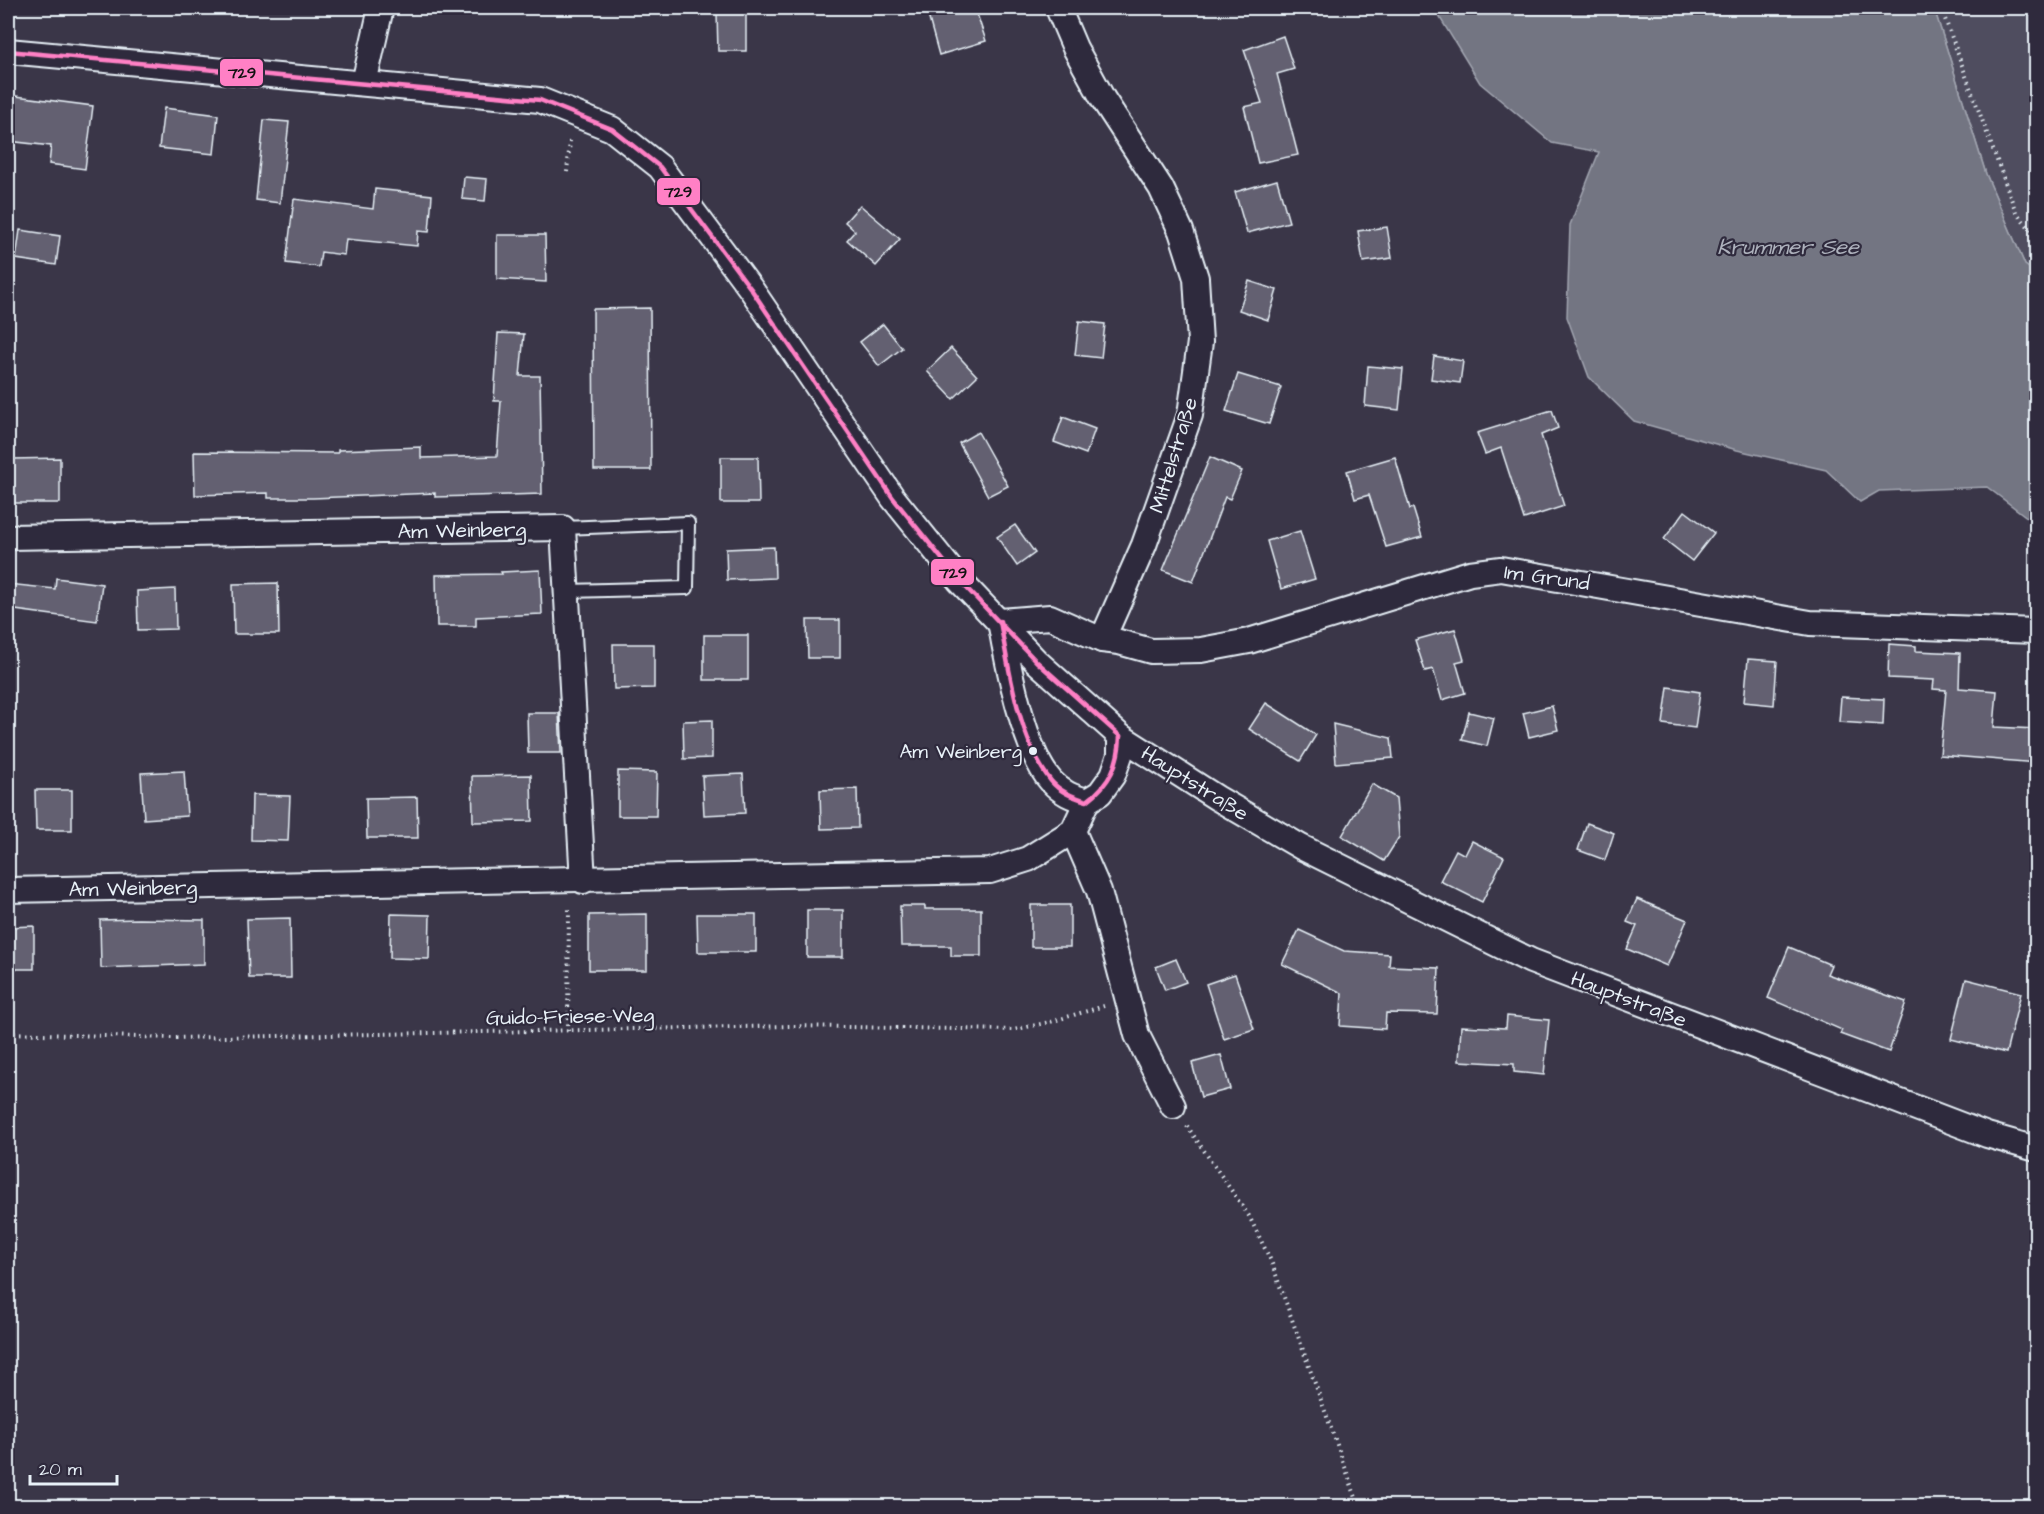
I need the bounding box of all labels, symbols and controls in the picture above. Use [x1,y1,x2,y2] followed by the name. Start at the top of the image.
[219,58,264,87] line badge: 729
[227,62,256,84] text: 729
[656,177,701,206] line badge: 729
[663,181,692,203] text: 729
[1717,232,1860,263] water label: Krummer See
[1142,394,1205,517] street label: Mittelstraße
[397,515,527,548] street label: Am Weinberg
[1502,557,1592,598] street label: Im Grund
[930,558,975,586] line badge: 729
[938,562,967,584] text: 729
[900,738,1022,767] place label: Am Weinberg
[1135,739,1254,829] street label: Hauptstraße
[1027,745,1039,757] marker: Am Weinberg
[68,873,198,906] street label: Am Weinberg
[1566,964,1691,1036] street label: Hauptstraße
[486,1001,655,1034] street label: Guido-Friese-Weg
[30,1448,117,1486] scale bar
[39,1457,82,1482] text: 20 m

